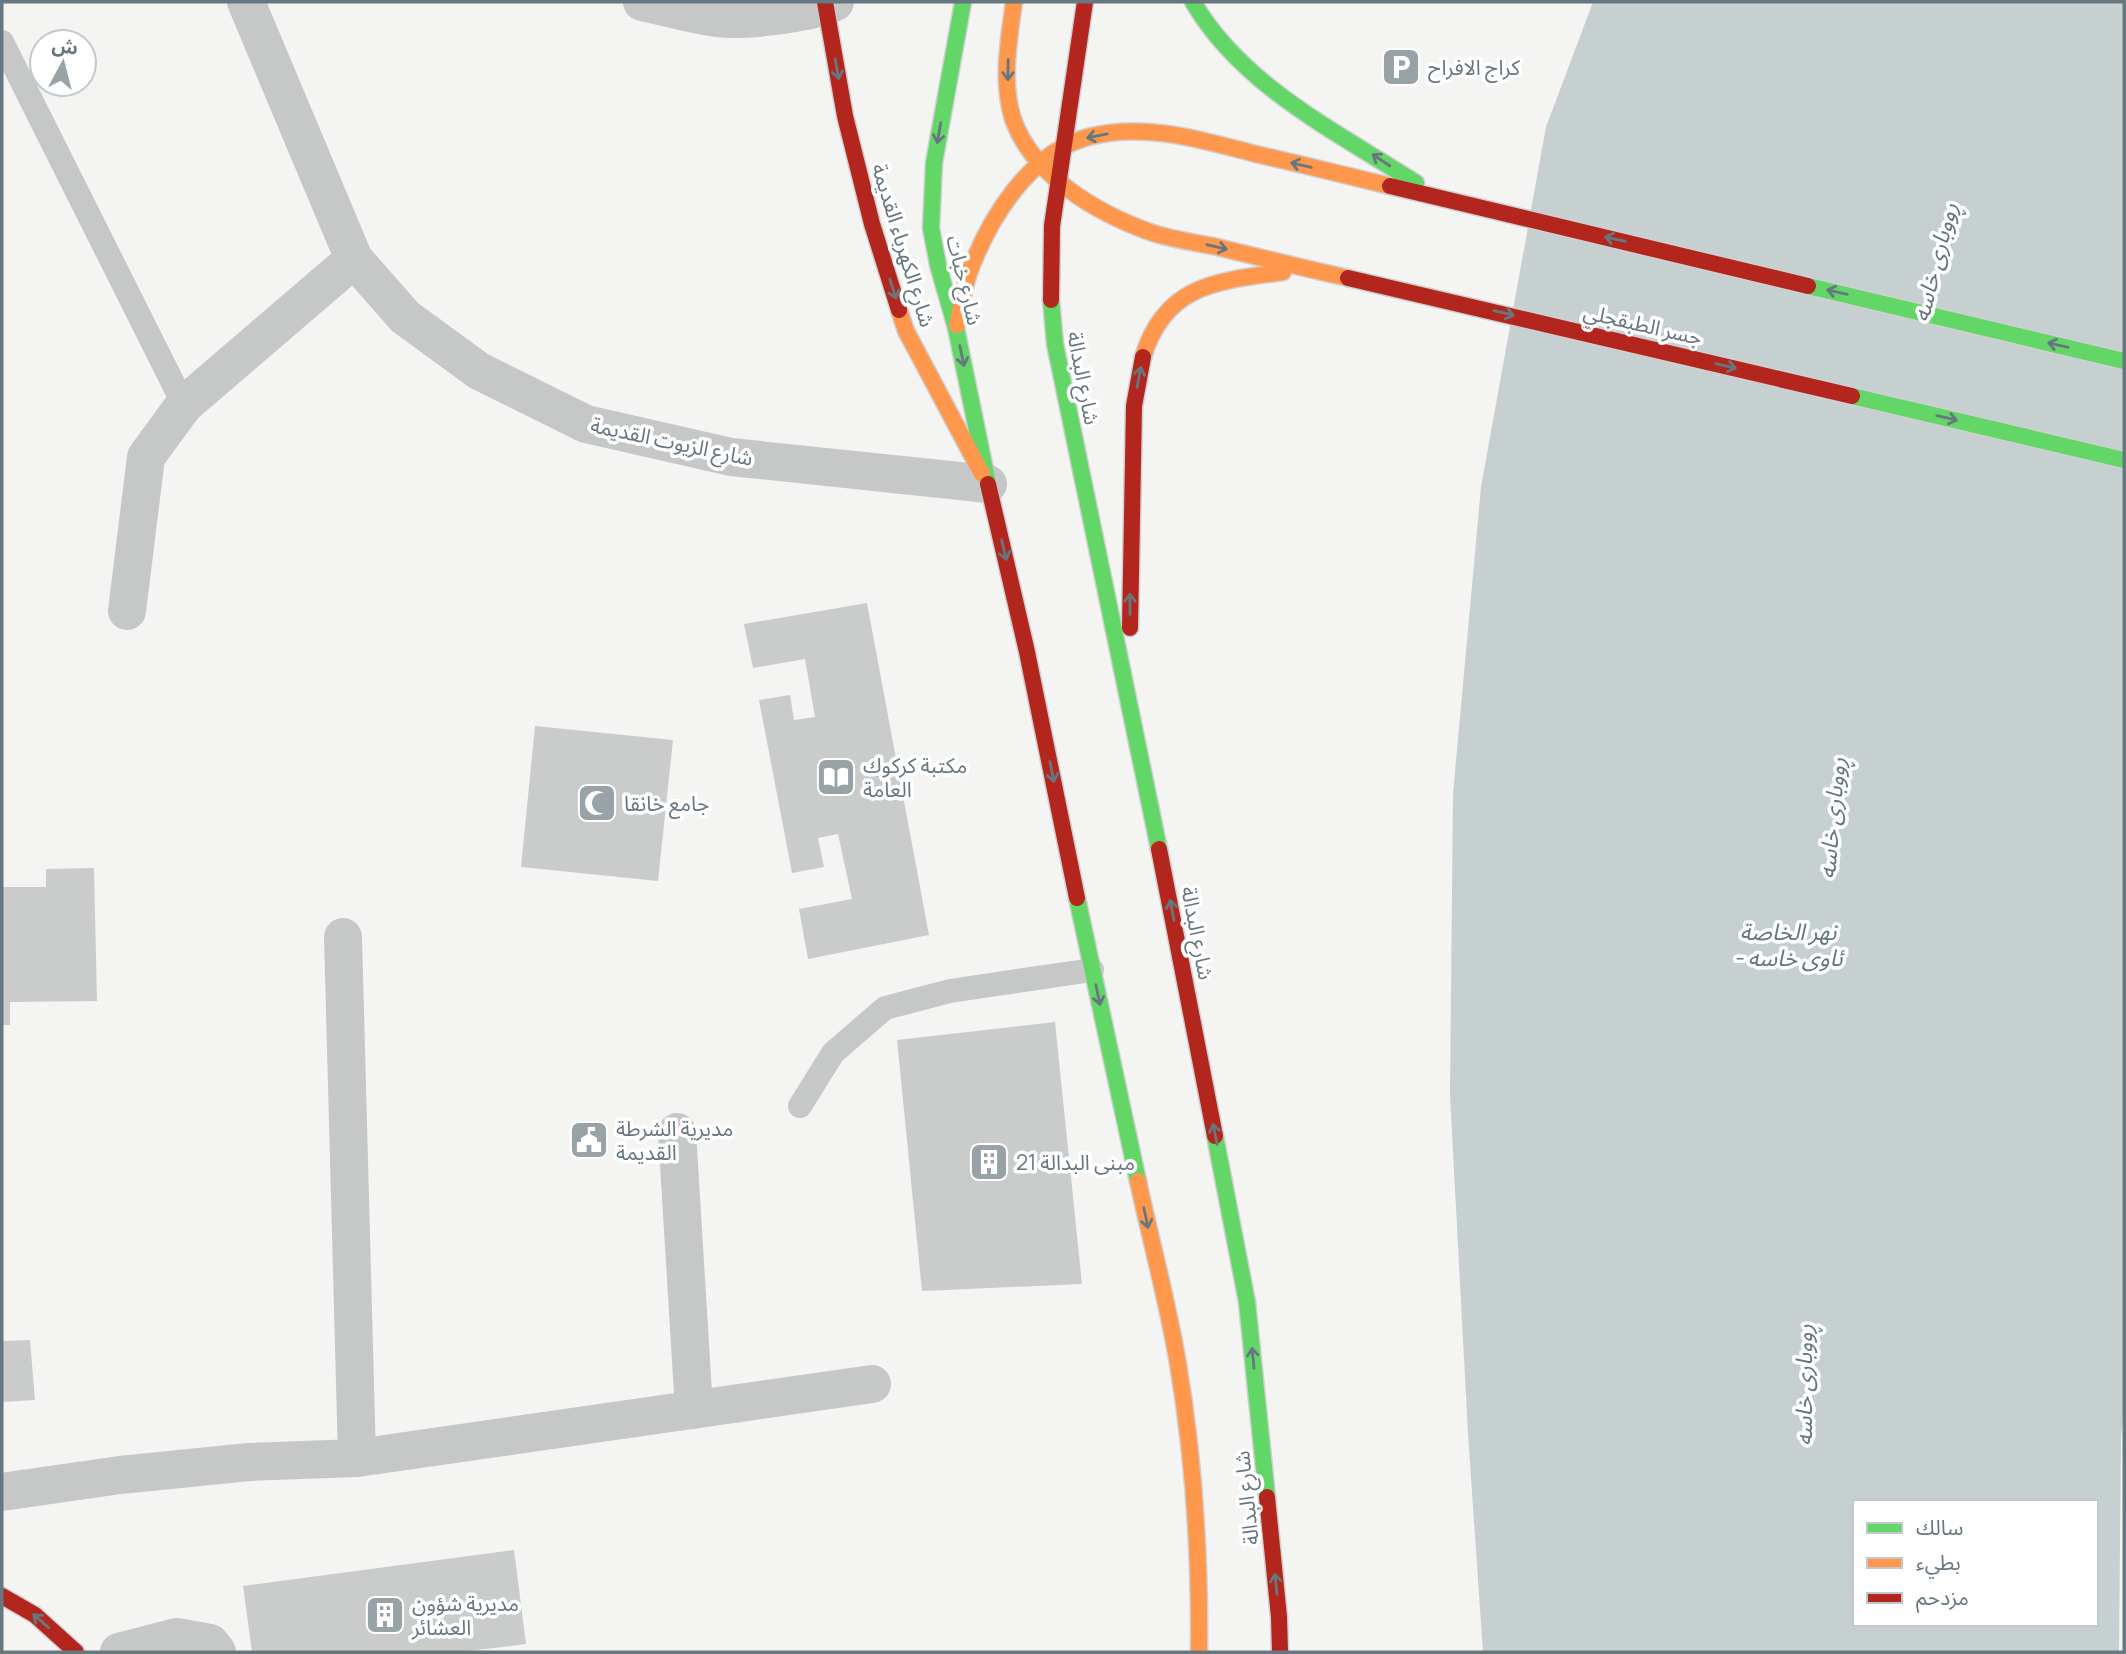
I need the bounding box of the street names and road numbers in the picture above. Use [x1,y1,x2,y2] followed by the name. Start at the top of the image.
[864,160,942,331] street label: شارع الكهرباء القديمة
[938,232,990,328] street label: شارع خبات
[1580,297,1705,354] street label: جسر الطبقجلي
[1059,329,1107,428] street label: شارع البدالة
[588,410,756,474] street label: شارع الزيوت القديمة
[1173,884,1221,983] street label: شارع البدالة
[1227,1449,1267,1547] street label: شارع البدالة

